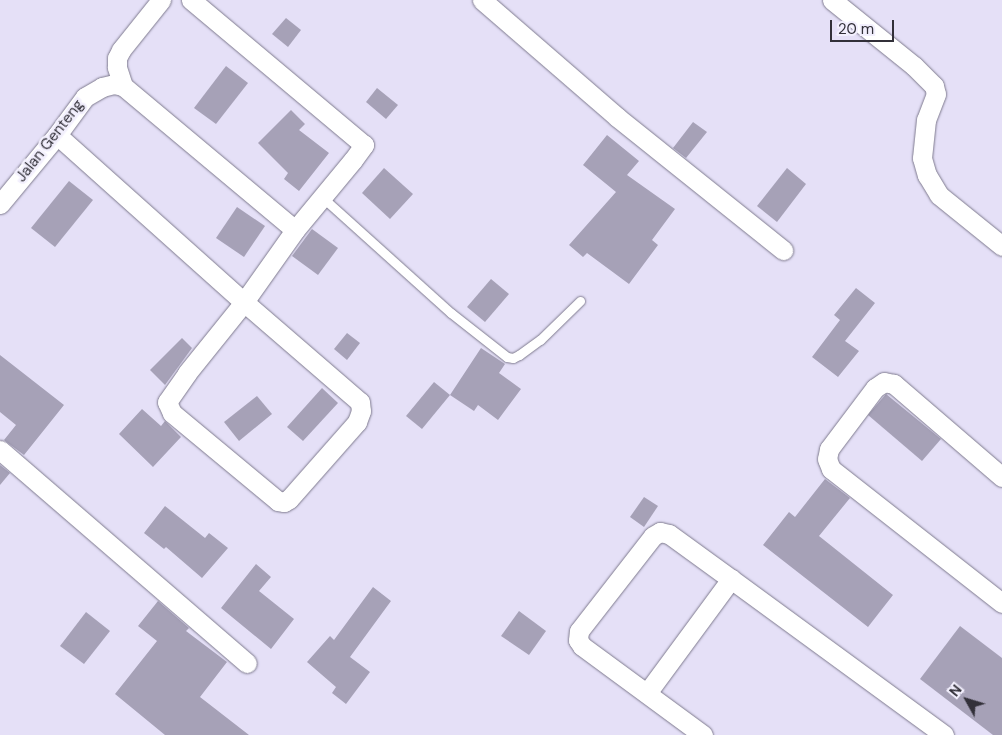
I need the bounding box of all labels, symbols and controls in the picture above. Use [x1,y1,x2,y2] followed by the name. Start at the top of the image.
[832,10,896,42] scale bar
[838,19,874,39] text: 20 m
[12,96,88,186] street label: Jalan Genteng
[942,675,992,725] north arrow
[945,681,966,700] text: N

